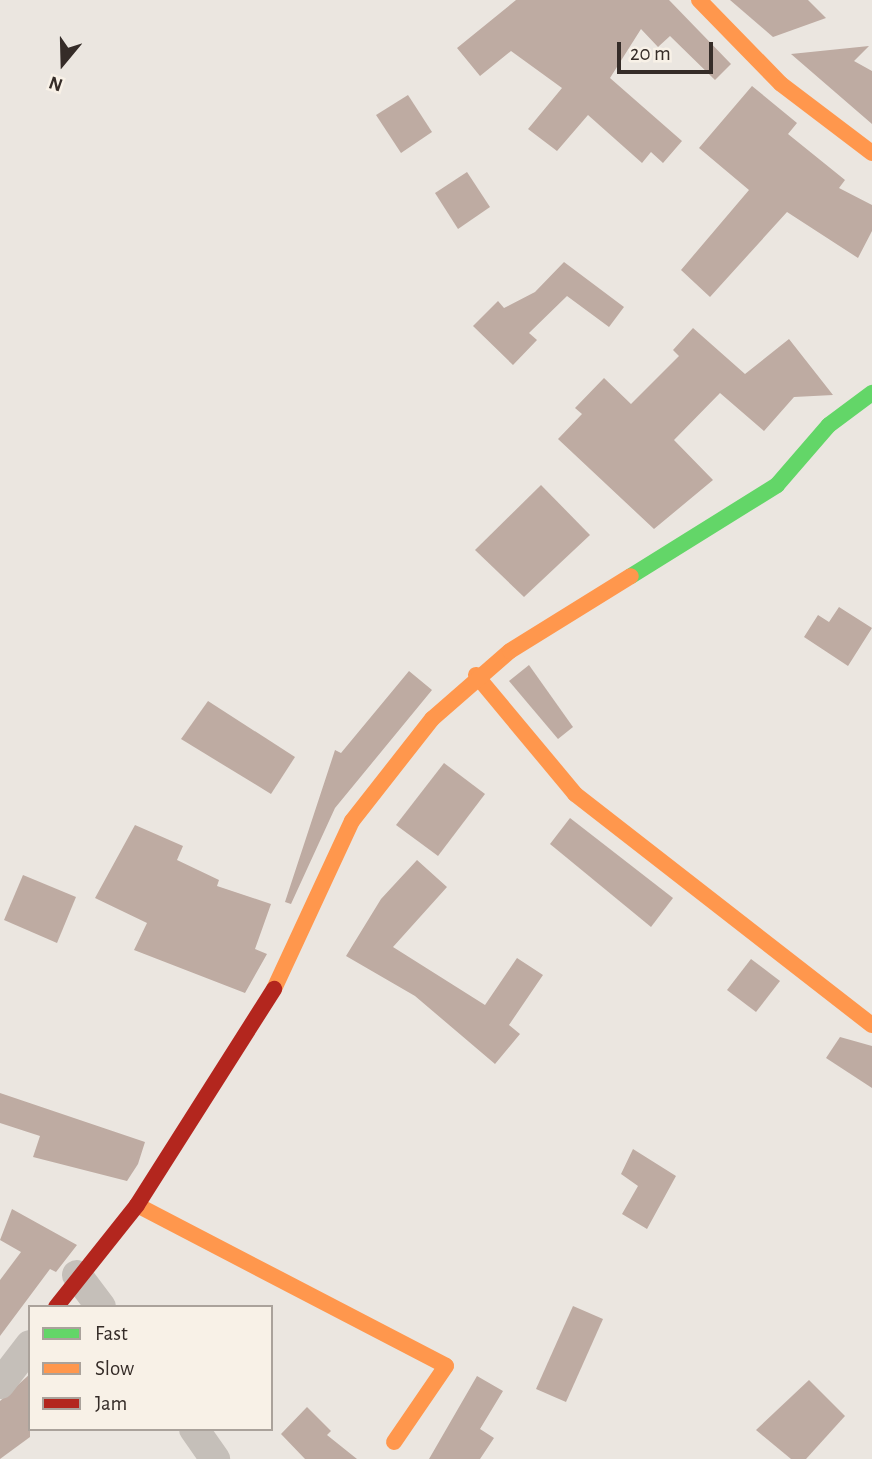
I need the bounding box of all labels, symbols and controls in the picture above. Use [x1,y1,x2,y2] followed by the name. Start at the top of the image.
[28,28,98,98] north arrow
[620,28,716,72] scale bar
[630,43,671,64] text: 20 m
[47,72,65,94] text: N
[28,1305,273,1431] legend
[95,1323,128,1344] text: Fast
[95,1358,134,1379] text: Slow
[95,1393,127,1414] text: Jam

